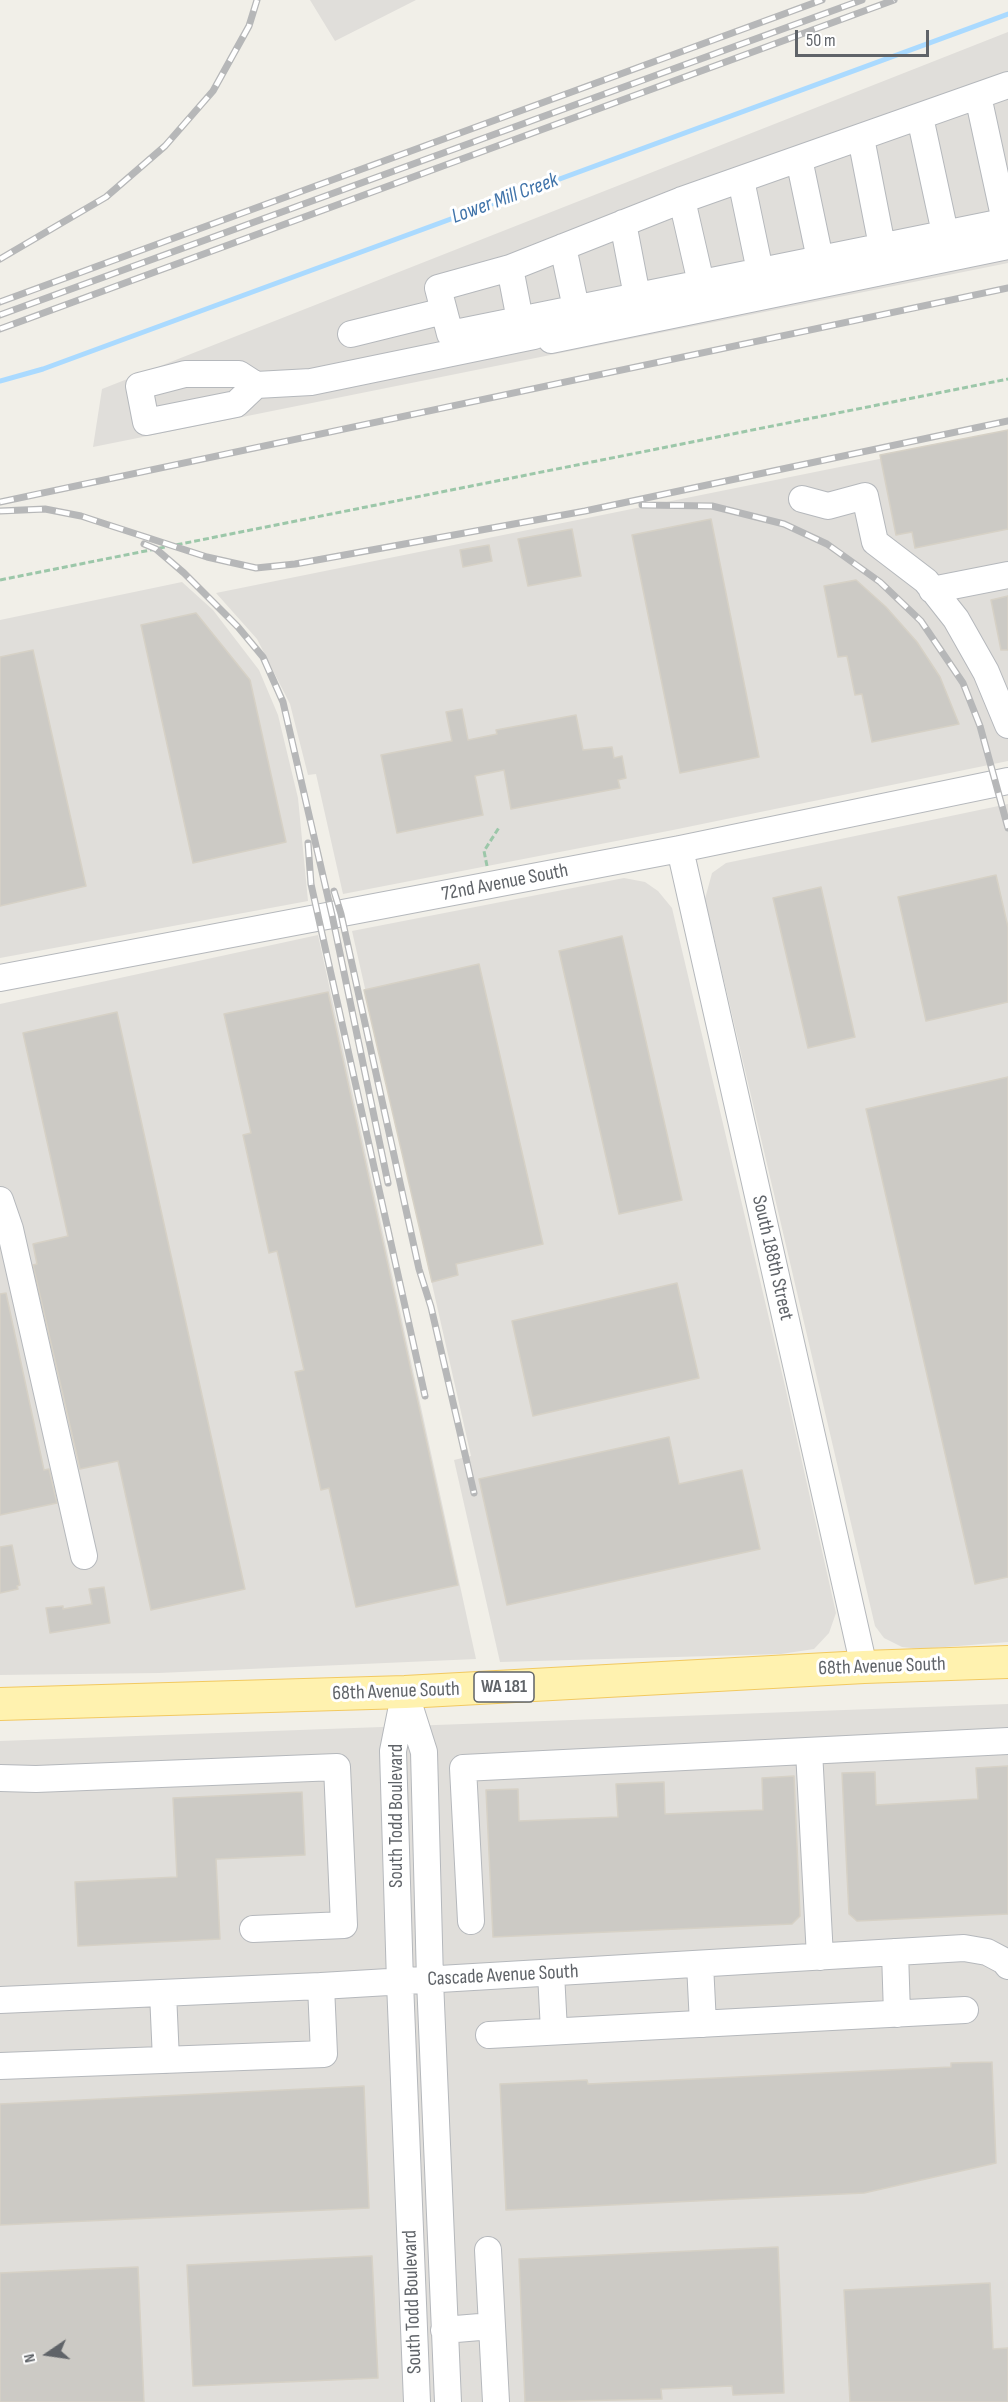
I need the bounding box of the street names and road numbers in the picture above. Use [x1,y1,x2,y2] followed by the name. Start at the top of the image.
[440,859,570,907] street label: 72nd Avenue South
[746,1193,798,1323] street label: South 188th Street
[818,1653,946,1681] street label: 68th Avenue South
[474,1672,534,1702] road number: WA 181
[332,1678,460,1706] street label: 68th Avenue South
[385,1744,409,1888] street label: South Todd Boulevard
[427,1960,579,1992] street label: Cascade Avenue South
[398,2230,428,2374] street label: South Todd Boulevard

